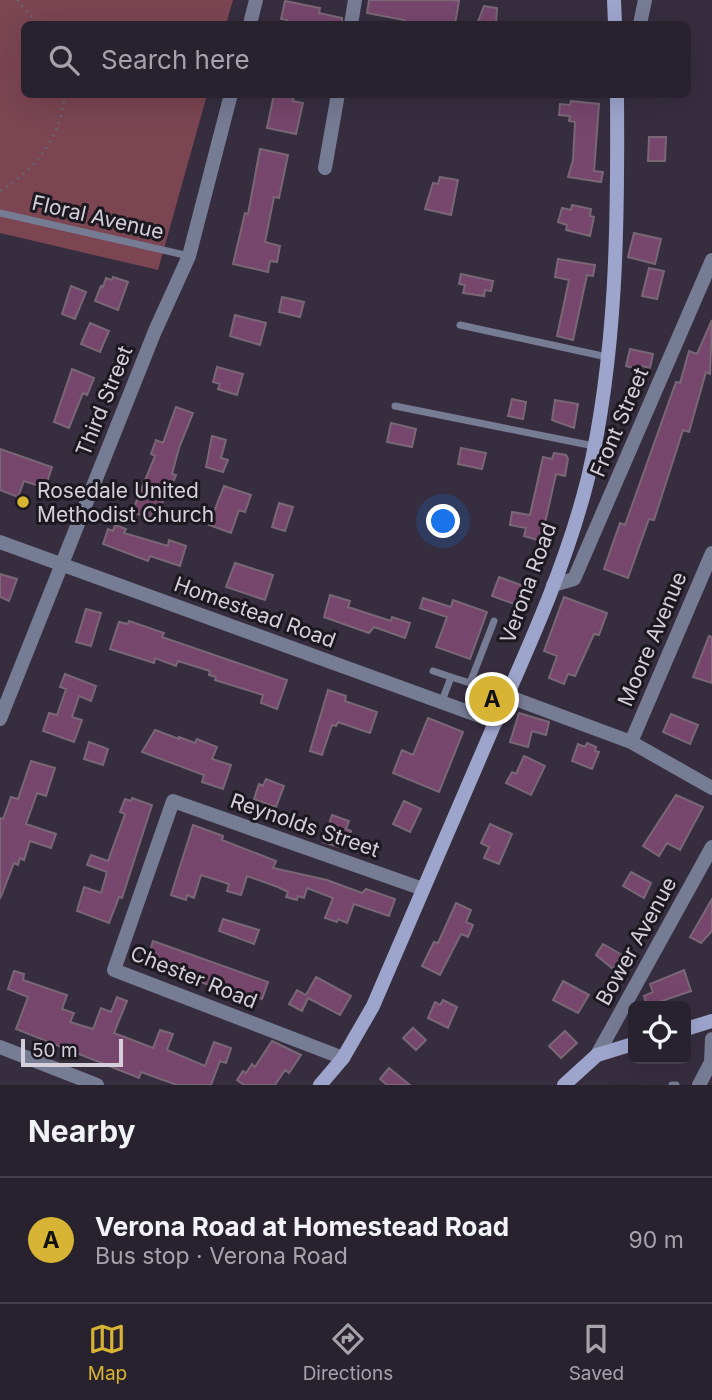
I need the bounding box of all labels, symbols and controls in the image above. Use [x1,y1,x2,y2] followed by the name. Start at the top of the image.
[21,21,691,98] search box
[45,41,83,79] icon: search
[101,44,250,75] text: Search here
[30,190,166,244] street label: Floral Avenue
[71,342,137,460] street label: Third Street
[585,363,653,480] street label: Front Street
[37,478,214,527] place label: Rosedale United Methodist Church
[15,494,31,510] marker: Rosedale United Methodist Church
[426,504,460,538] your location
[495,519,561,647] street label: Verona Road
[612,568,692,710] street label: Moore Avenue
[171,571,339,653] street label: Homestead Road
[469,673,515,725] pin: A
[227,788,383,862] street label: Reynolds Street
[591,873,681,1009] street label: Bower Avenue
[127,940,261,1014] street label: Chester Road
[628,1001,691,1064] map controls
[628,1001,691,1064] button: locate
[21,1036,122,1068] scale bar
[32,1039,78,1062] text: 50 m
[28,1113,136,1149] text: Nearby
[95,1211,509,1242] text: Verona Road at Homestead Road
[42,1226,60,1254] text: A
[629,1226,684,1254] text: 90 m
[95,1242,348,1270] text: Bus stop · Verona Road
[88,1320,127,1385] tab: Map
[303,1320,393,1385] tab: Directions
[569,1320,624,1385] tab: Saved

